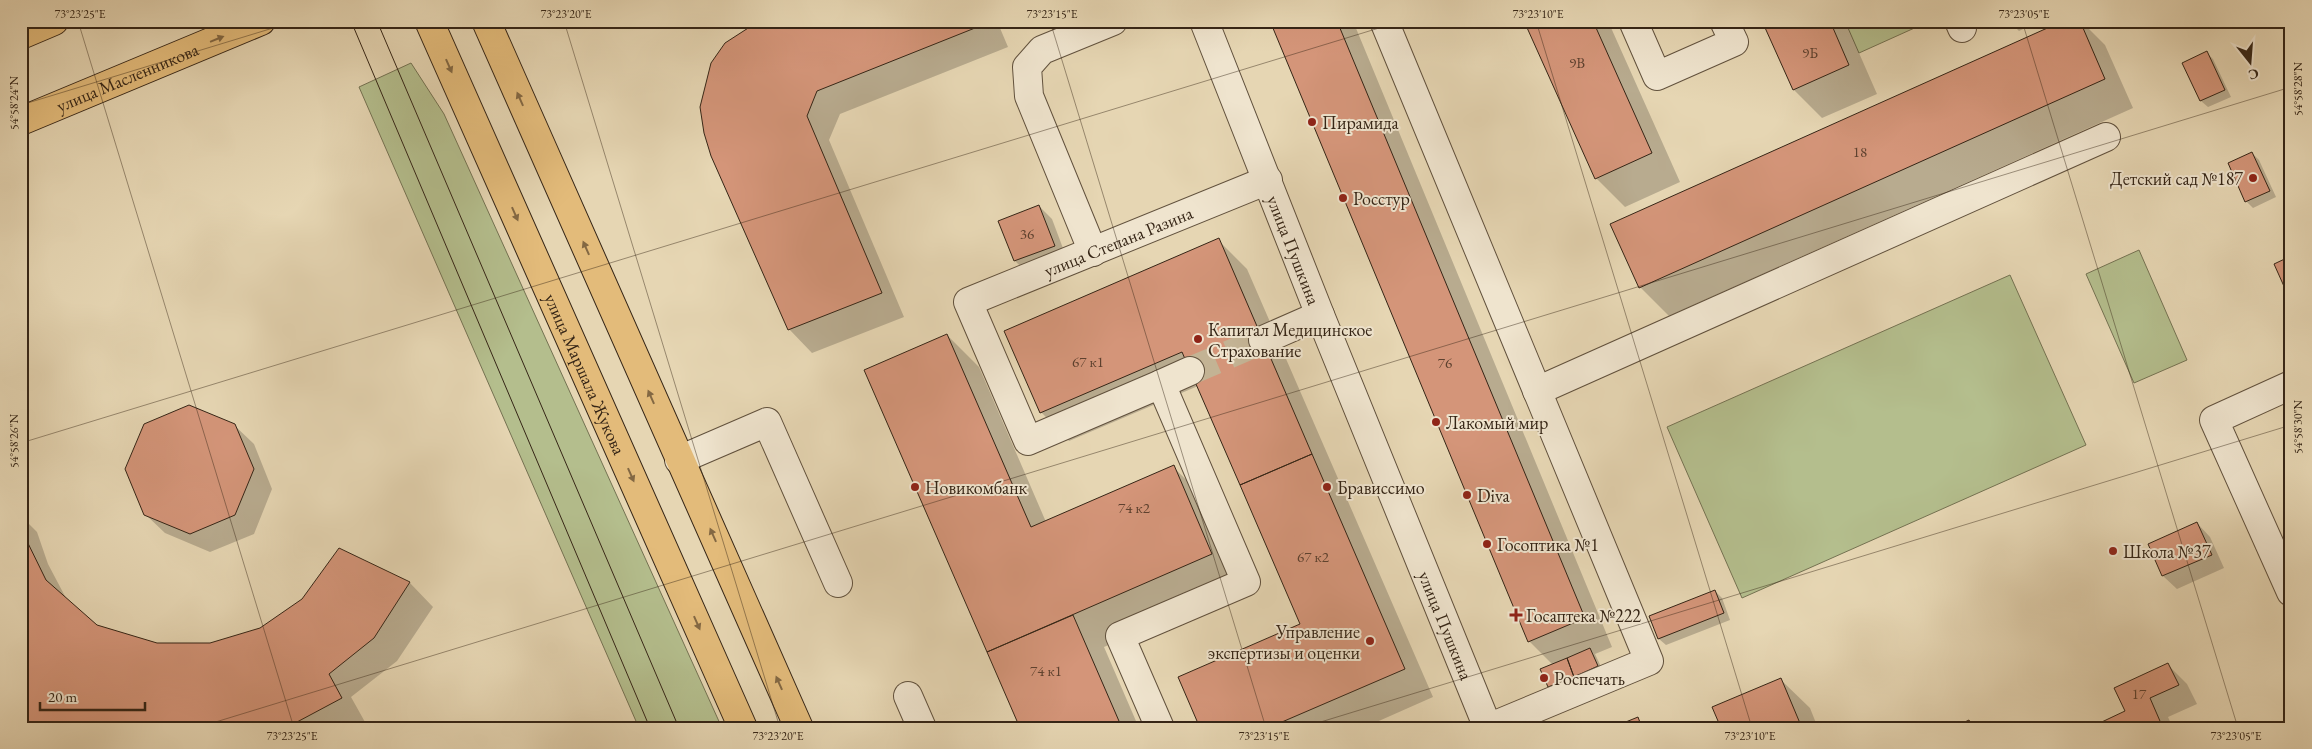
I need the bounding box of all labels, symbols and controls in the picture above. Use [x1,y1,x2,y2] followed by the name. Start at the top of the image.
[54,6,106,22] text: 73°23'25"E
[540,6,592,22] text: 73°23'20"E
[1026,6,1078,22] text: 73°23'15"E
[1512,6,1564,22] text: 73°23'10"E
[1998,6,2050,22] text: 73°23'05"E
[210,35,224,43] one-way arrow
[53,37,202,117] street label: улица Масленникова
[2224,38,2274,88] north arrow
[1802,43,1818,62] house number: 9Б
[1569,53,1585,72] house number: 9В
[445,59,453,73] one-way arrow
[2290,62,2306,116] text: 54°58'28"N
[2246,64,2261,85] text: С
[6,76,22,130] text: 54°58'24"N
[516,92,524,106] one-way arrow
[1322,111,1400,134] place label: Пирамида
[1306,116,1318,128] marker: Пирамида
[1853,142,1867,161] house number: 18
[2110,167,2243,190] place label: Детский сад №187
[2247,172,2259,184] marker: Детский сад №187
[1353,187,1410,210] place label: Росстур
[1262,192,1327,309] street label: улица Пушкина
[1337,192,1349,204] marker: Росстур
[1040,200,1197,281] street label: улица Степана Разина
[511,207,519,221] one-way arrow
[1020,224,1034,243] house number: 36
[581,241,589,255] one-way arrow
[540,290,632,459] street label: улица Маршала Жукова
[1208,318,1372,362] place label: Капитал Медицинское Страхование
[1192,333,1204,345] marker: Капитал Медицинское Страхование
[1072,352,1104,371] house number: 67 к1
[1438,353,1452,372] house number: 76
[647,390,655,404] one-way arrow
[2290,400,2306,454] text: 54°58'30"N
[1446,411,1548,434] place label: Лакомый мир
[6,414,22,468] text: 54°58'26"N
[1430,416,1442,428] marker: Лакомый мир
[627,468,635,482] one-way arrow
[925,476,1028,499] place label: Новикомбанк
[1337,476,1425,499] place label: Брависсимо
[909,481,921,493] marker: Новикомбанк
[1321,481,1333,493] marker: Брависсимо
[1477,484,1511,507] place label: Diva
[1461,489,1473,501] marker: Diva
[1118,498,1151,517] house number: 74 к2
[708,528,716,542] one-way arrow
[1497,533,1599,556] place label: Госоптика №1
[1481,538,1493,550] marker: Госоптика №1
[2123,540,2211,563] place label: Школа №37
[2107,545,2119,557] marker: Школа №37
[1297,547,1330,566] house number: 67 к2
[1414,567,1479,684] street label: улица Пушкина
[1526,604,1641,627] place label: Госаптека №222
[1510,609,1522,621] marker: Госаптека №222
[693,616,701,630] one-way arrow
[1208,620,1360,664] place label: Управление экспертизы и оценки
[1364,635,1376,647] marker: Управление экспертизы и оценки
[1030,661,1062,680] house number: 74 к1
[1554,667,1625,690] place label: Роспечать
[1538,672,1550,684] marker: Роспечать
[775,676,783,690] one-way arrow
[40,679,145,711] scale bar
[2132,684,2147,703] house number: 17
[48,687,77,706] text: 20 m
[266,728,318,744] text: 73°23'25"E
[752,728,804,744] text: 73°23'20"E
[1238,728,1290,744] text: 73°23'15"E
[1724,728,1776,744] text: 73°23'10"E
[2210,728,2262,744] text: 73°23'05"E

